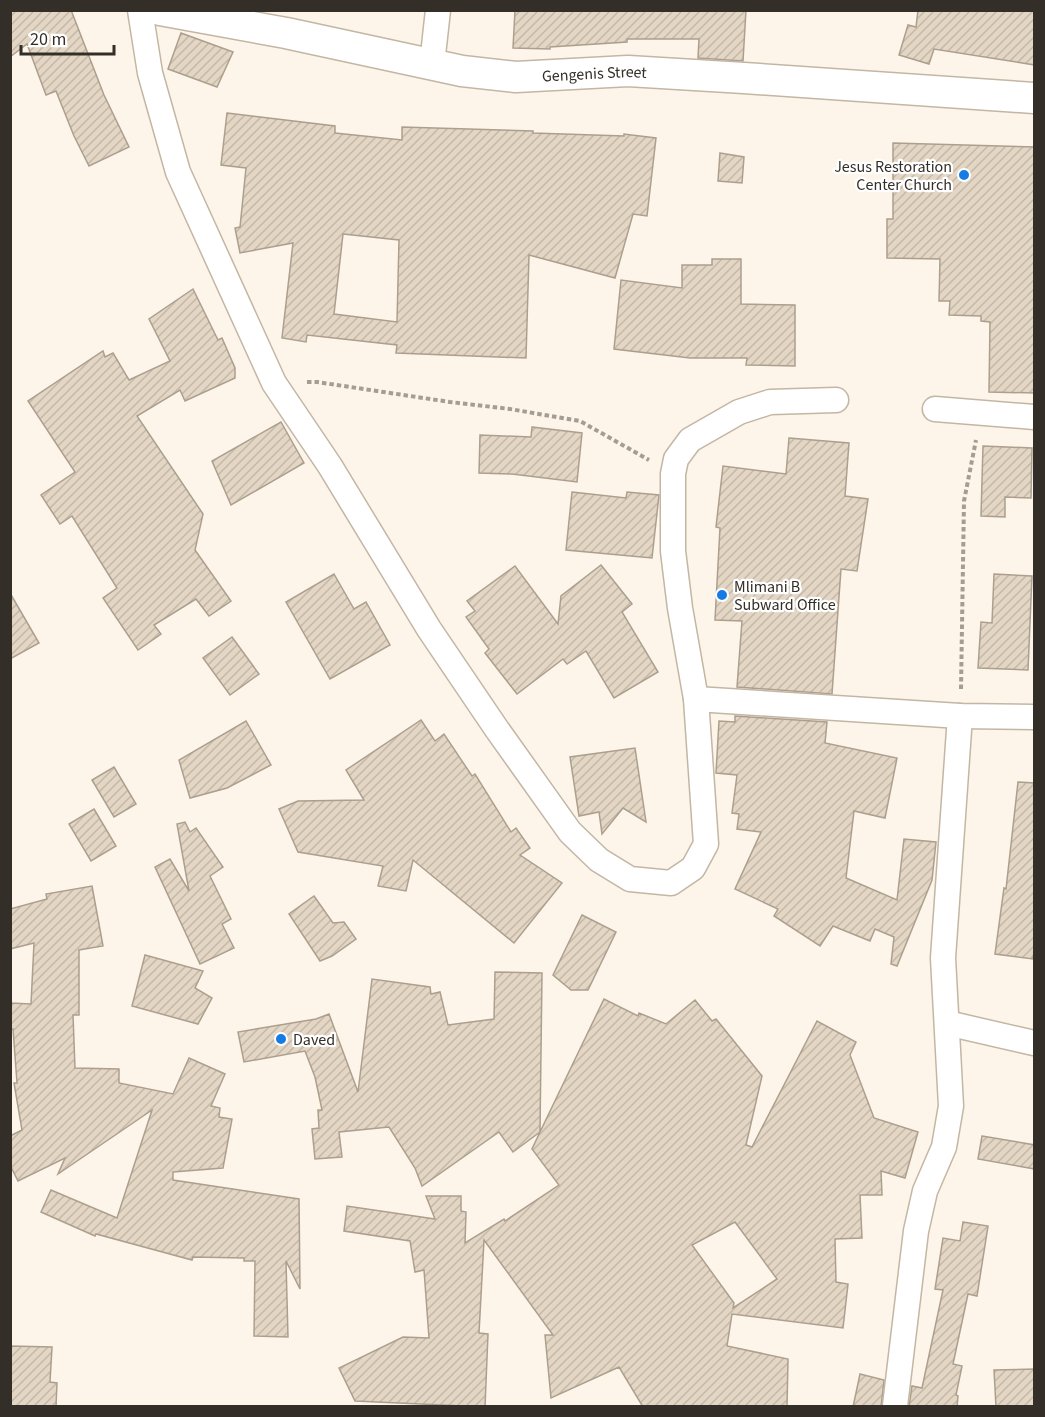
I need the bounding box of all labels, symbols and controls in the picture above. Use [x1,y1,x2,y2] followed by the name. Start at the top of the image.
[21,18,114,56] scale bar
[30,27,66,52] text: 20 m
[541,61,648,88] street label: Gengenis Street
[834,156,952,196] place label: Jesus Restoration Center Church
[957,168,971,182] marker: Jesus Restoration Center Church
[734,576,836,616] place label: Mlimani B Subward Office
[715,588,729,602] marker: Mlimani B Subward Office
[293,1029,335,1051] place label: Daved
[274,1032,288,1046] marker: Daved

